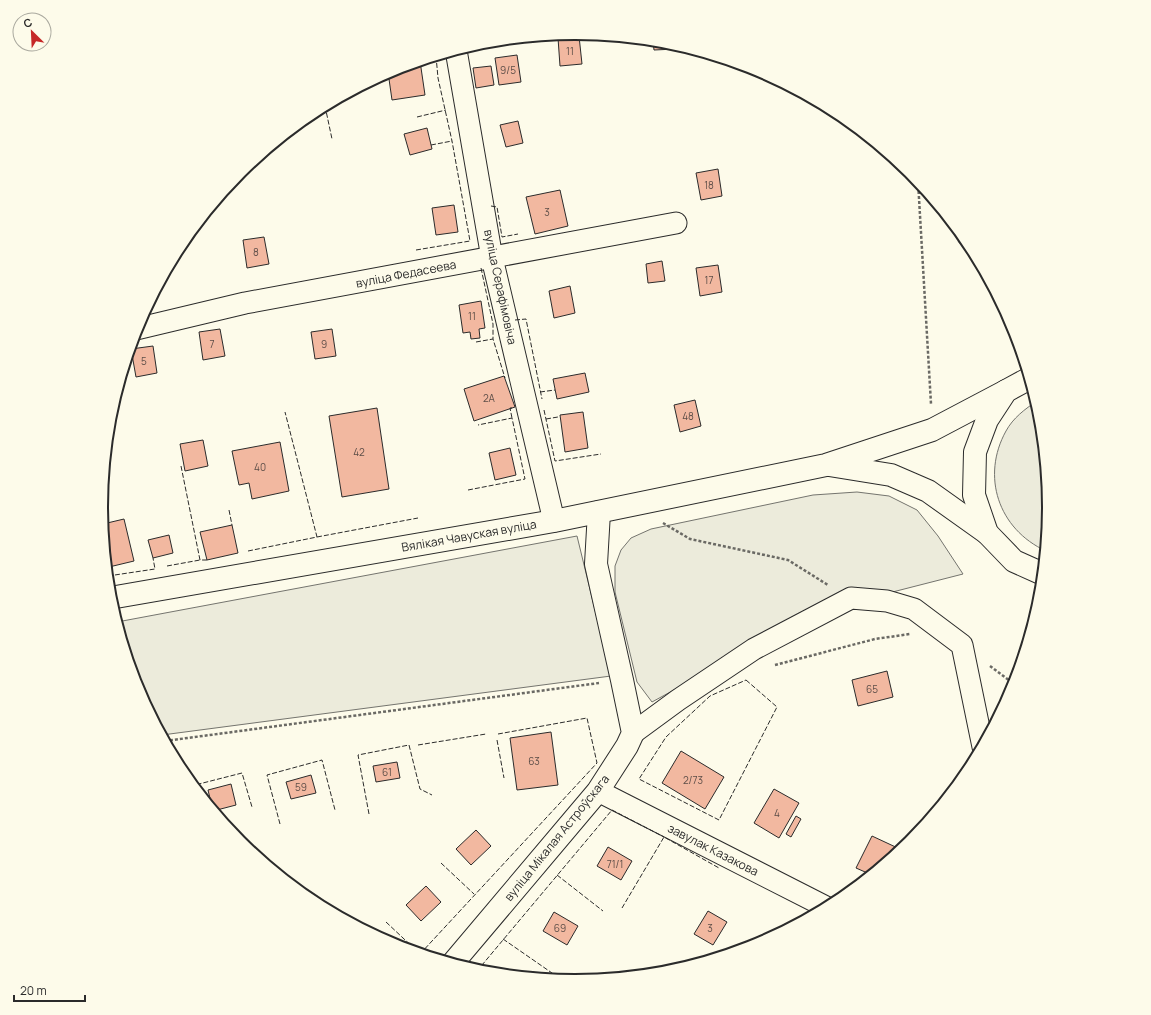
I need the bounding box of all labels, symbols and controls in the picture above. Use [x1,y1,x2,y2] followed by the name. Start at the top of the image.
[12,12,52,52] north arrow
[21,14,34,31] text: С
[566,44,574,58] house number: 11
[500,63,516,77] house number: 9/5
[704,178,714,192] house number: 18
[544,205,550,219] house number: 3
[480,228,521,346] street label: вуліца Серафімовіча
[253,245,259,259] house number: 8
[354,255,458,292] street label: вуліца Федасеева
[705,273,713,287] house number: 17
[468,309,476,323] house number: 11
[209,337,215,351] house number: 7
[321,337,327,351] house number: 9
[141,354,147,368] house number: 5
[483,391,496,405] house number: 2А
[682,409,694,423] house number: 48
[353,445,365,459] house number: 42
[254,460,266,474] house number: 40
[400,515,538,556] street label: Вялікая Чавуская вуліца
[866,682,878,696] house number: 65
[528,754,540,768] house number: 63
[382,765,392,779] house number: 61
[500,771,613,905] street label: вуліца Мікалая Астроўскага
[683,773,703,787] house number: 2/73
[295,780,307,794] house number: 59
[774,806,780,820] house number: 4
[665,819,762,880] street label: завулак Казакова
[607,857,623,871] house number: 71/1
[554,921,566,935] house number: 69
[707,921,713,935] house number: 3
[14,977,85,1003] scale bar
[20,982,47,999] text: 20 m

